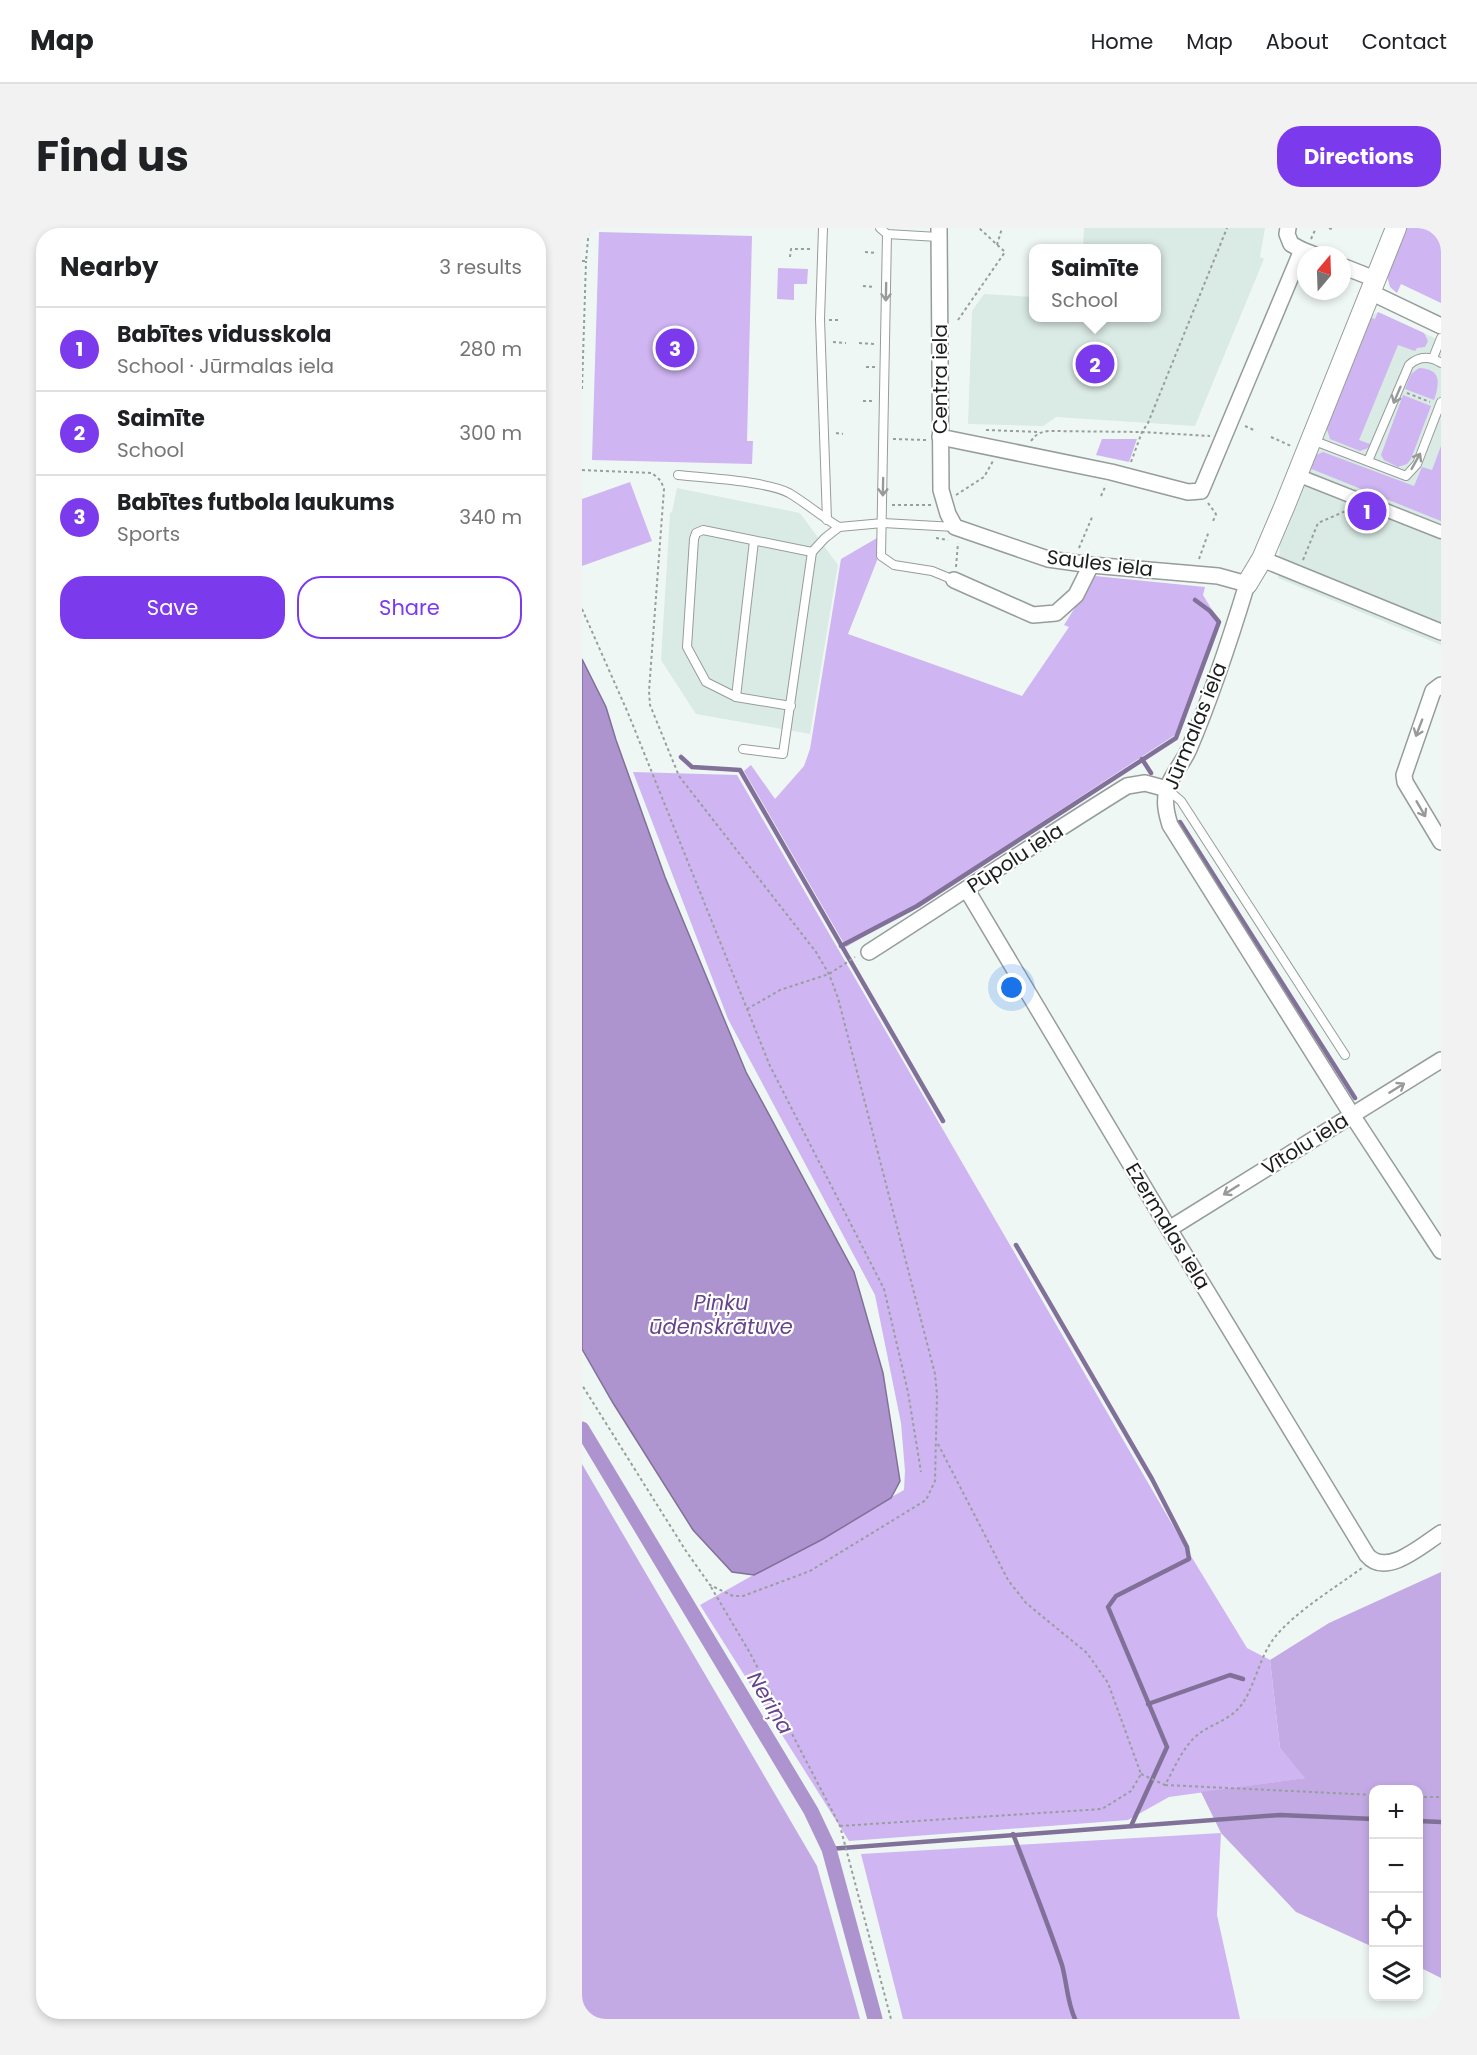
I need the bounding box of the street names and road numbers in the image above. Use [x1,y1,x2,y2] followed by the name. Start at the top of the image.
[926,324,954,434] street label: Centra iela
[1045,543,1155,583] street label: Saules iela
[1157,658,1233,794] street label: Jūrmalas iela
[961,816,1069,900] street label: Pūpolu iela
[1256,1106,1354,1182] street label: Vītolu iela
[1119,1157,1217,1295] street label: Ezermalas iela

